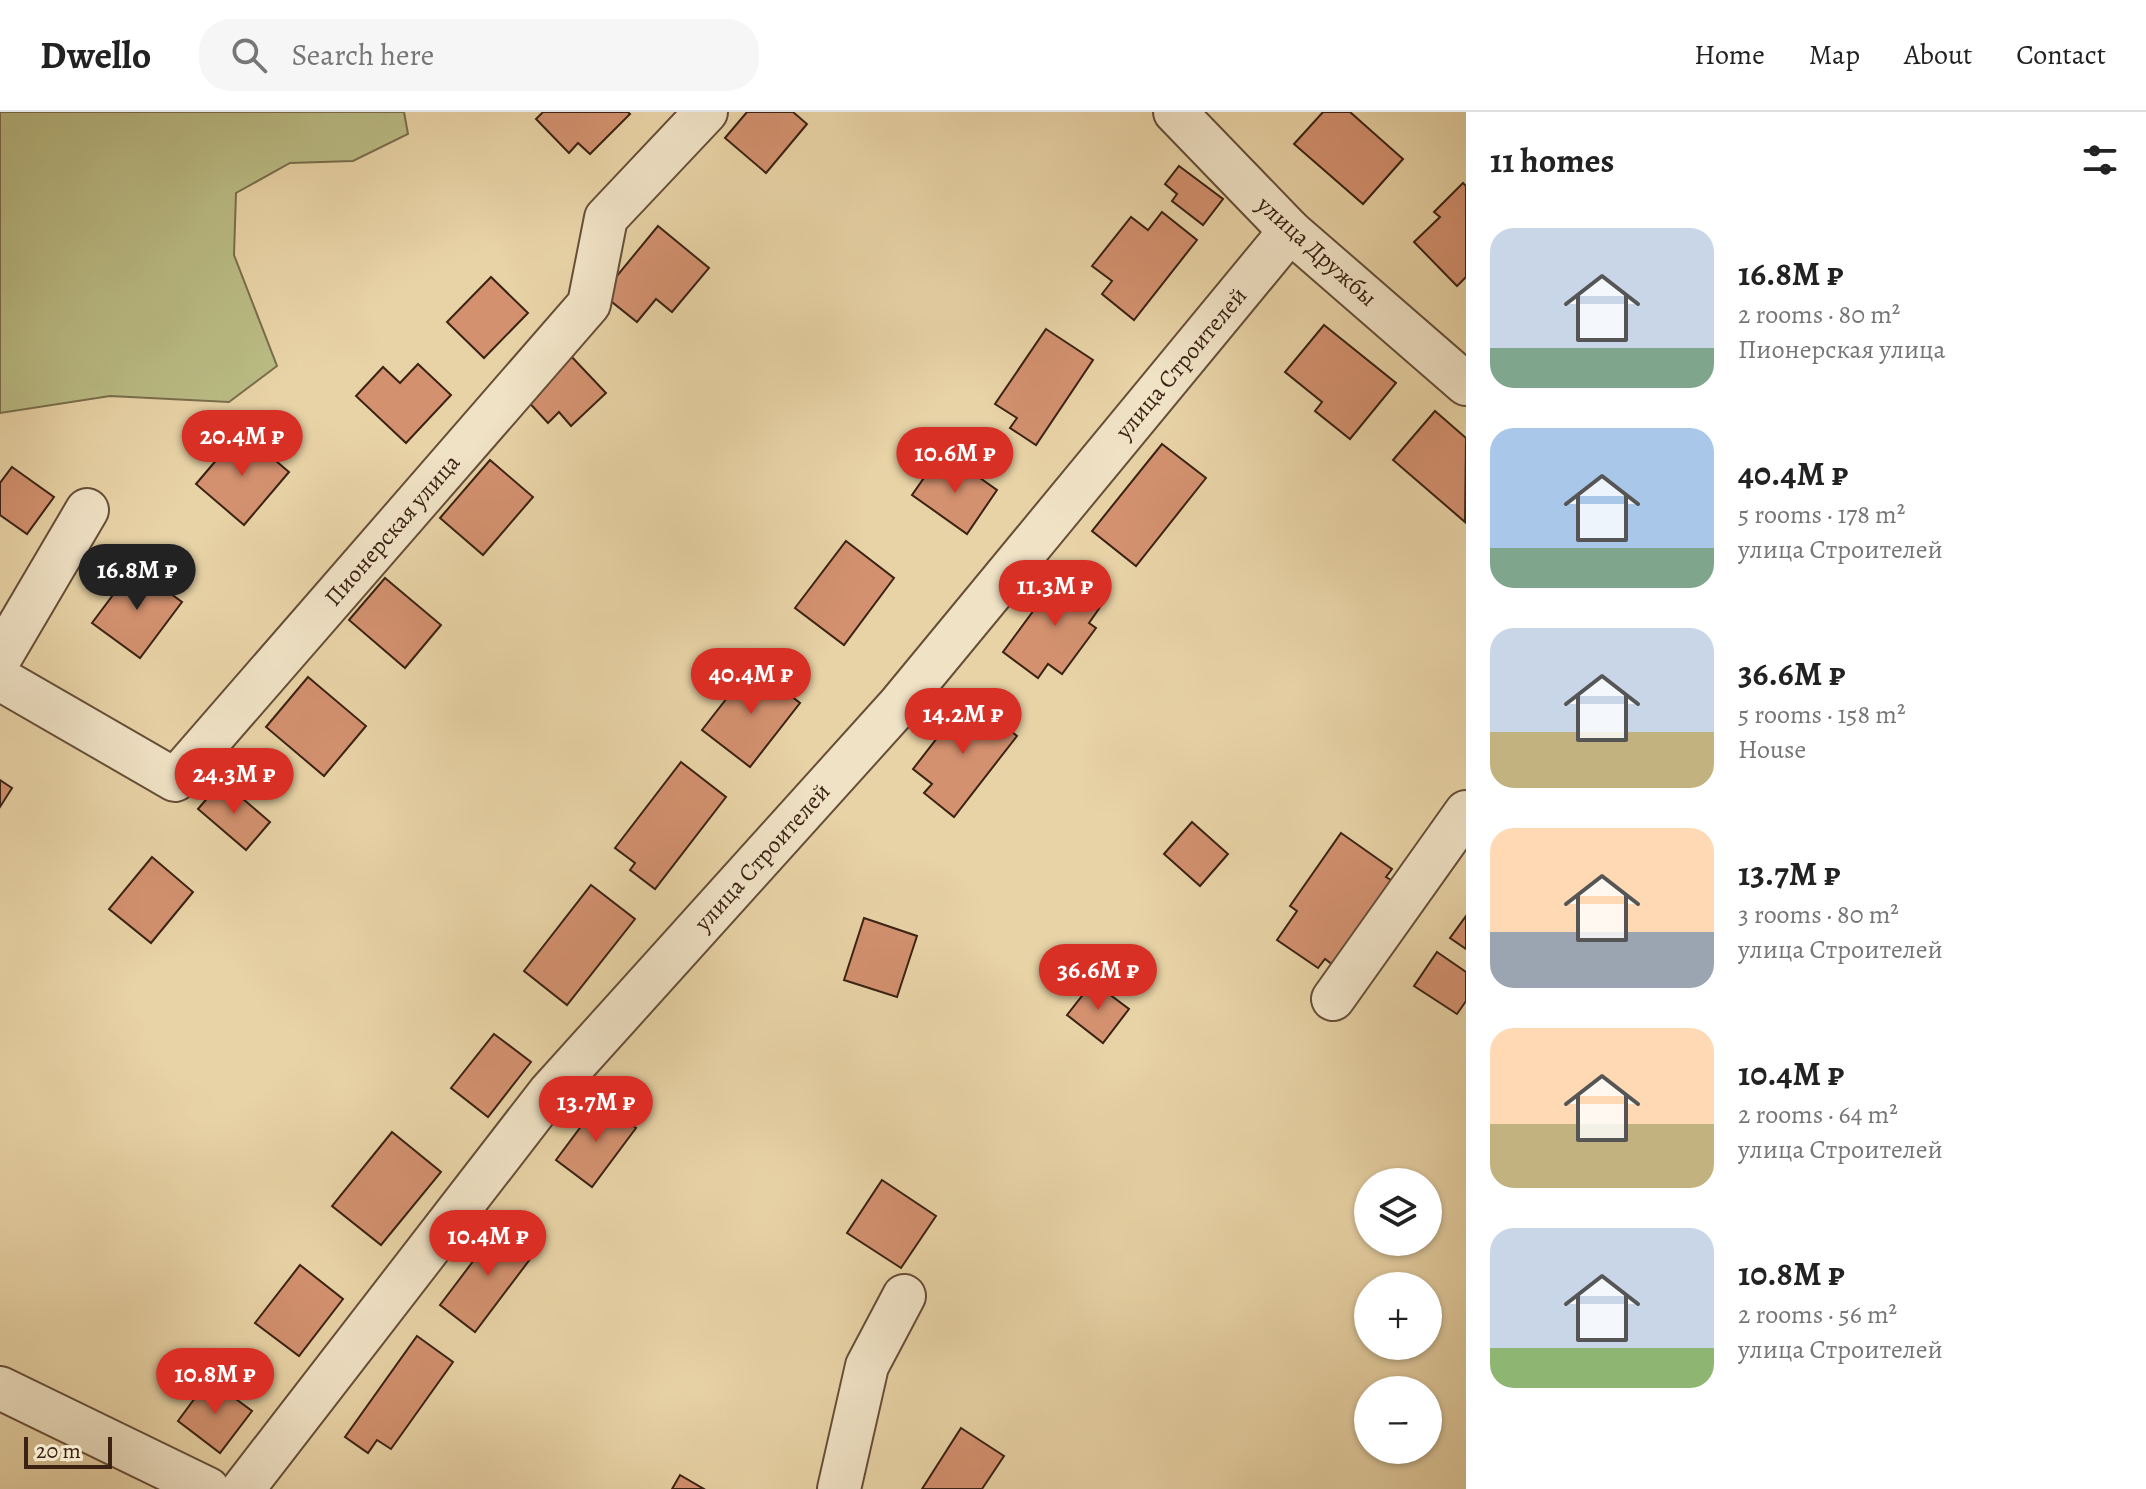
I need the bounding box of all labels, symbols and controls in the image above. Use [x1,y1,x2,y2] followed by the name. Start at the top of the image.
[199,19,759,91] search box
[40,29,151,81] text: Dwello
[227,33,271,77] icon: search
[291,35,434,75] text: Search here
[1694,36,1765,74] text: Home
[1809,36,1860,74] text: Map
[1904,36,1972,74] text: About
[2016,36,2106,74] text: Contact
[1490,137,1614,184] text: 11 homes
[2078,138,2122,182] icon: filters
[1249,188,1384,313] street label: улица Дружбы
[1738,250,1844,297] text: 16.8M ₽
[1554,260,1650,356] icon: home
[1107,280,1254,446] street label: улица Строителей
[1738,297,1900,332] text: 2 rooms · 80 m²
[1738,332,1946,367] text: Пионерская улица
[168,410,316,478] pin: 20.4M ₽
[200,418,284,453] text: 20.4M ₽
[881,427,1029,495] pin: 10.6M ₽
[914,435,996,470] text: 10.6M ₽
[317,447,467,613] street label: Пионерская улица
[1738,450,1848,497] text: 40.4M ₽
[1554,460,1650,556] icon: home
[1738,497,1905,532] text: 5 rooms · 178 m²
[1738,532,1943,567] text: улица Строителей
[63,544,211,612] pin: 16.8M ₽
[97,552,177,587] text: 16.8M ₽
[981,560,1129,628] pin: 11.3M ₽
[1017,568,1093,603] text: 11.3M ₽
[677,648,825,716] pin: 40.4M ₽
[1738,650,1846,697] text: 36.6M ₽
[709,656,793,691] text: 40.4M ₽
[1554,660,1650,756] icon: home
[889,688,1037,756] pin: 14.2M ₽
[923,696,1003,731] text: 14.2M ₽
[1738,697,1905,732] text: 5 rooms · 158 m²
[1738,732,1806,767] text: House
[160,748,308,816] pin: 24.3M ₽
[193,756,275,791] text: 24.3M ₽
[686,776,837,939] street label: улица Строителей
[1738,850,1840,897] text: 13.7M ₽
[1554,860,1650,956] icon: home
[1738,897,1899,932] text: 3 rooms · 80 m²
[1738,932,1943,967] text: улица Строителей
[1024,944,1172,1012] pin: 36.6M ₽
[1057,952,1139,987] text: 36.6M ₽
[1738,1050,1844,1097] text: 10.4M ₽
[1554,1060,1650,1156] icon: home
[522,1076,670,1144] pin: 13.7M ₽
[557,1084,635,1119] text: 13.7M ₽
[1738,1097,1898,1132] text: 2 rooms · 64 m²
[1738,1132,1943,1167] text: улица Строителей
[1354,1168,1442,1464] map controls
[1354,1168,1442,1256] button: layers
[414,1210,562,1278] pin: 10.4M ₽
[447,1218,529,1253] text: 10.4M ₽
[1738,1250,1845,1297] text: 10.8M ₽
[1554,1260,1650,1356] icon: home
[1354,1272,1442,1360] button: +
[1738,1297,1897,1332] text: 2 rooms · 56 m²
[1738,1332,1943,1367] text: улица Строителей
[141,1348,289,1416] pin: 10.8M ₽
[174,1356,256,1391] text: 10.8M ₽
[1354,1376,1442,1464] button: −
[24,1433,112,1469] scale bar
[36,1436,81,1466] text: 20 m

